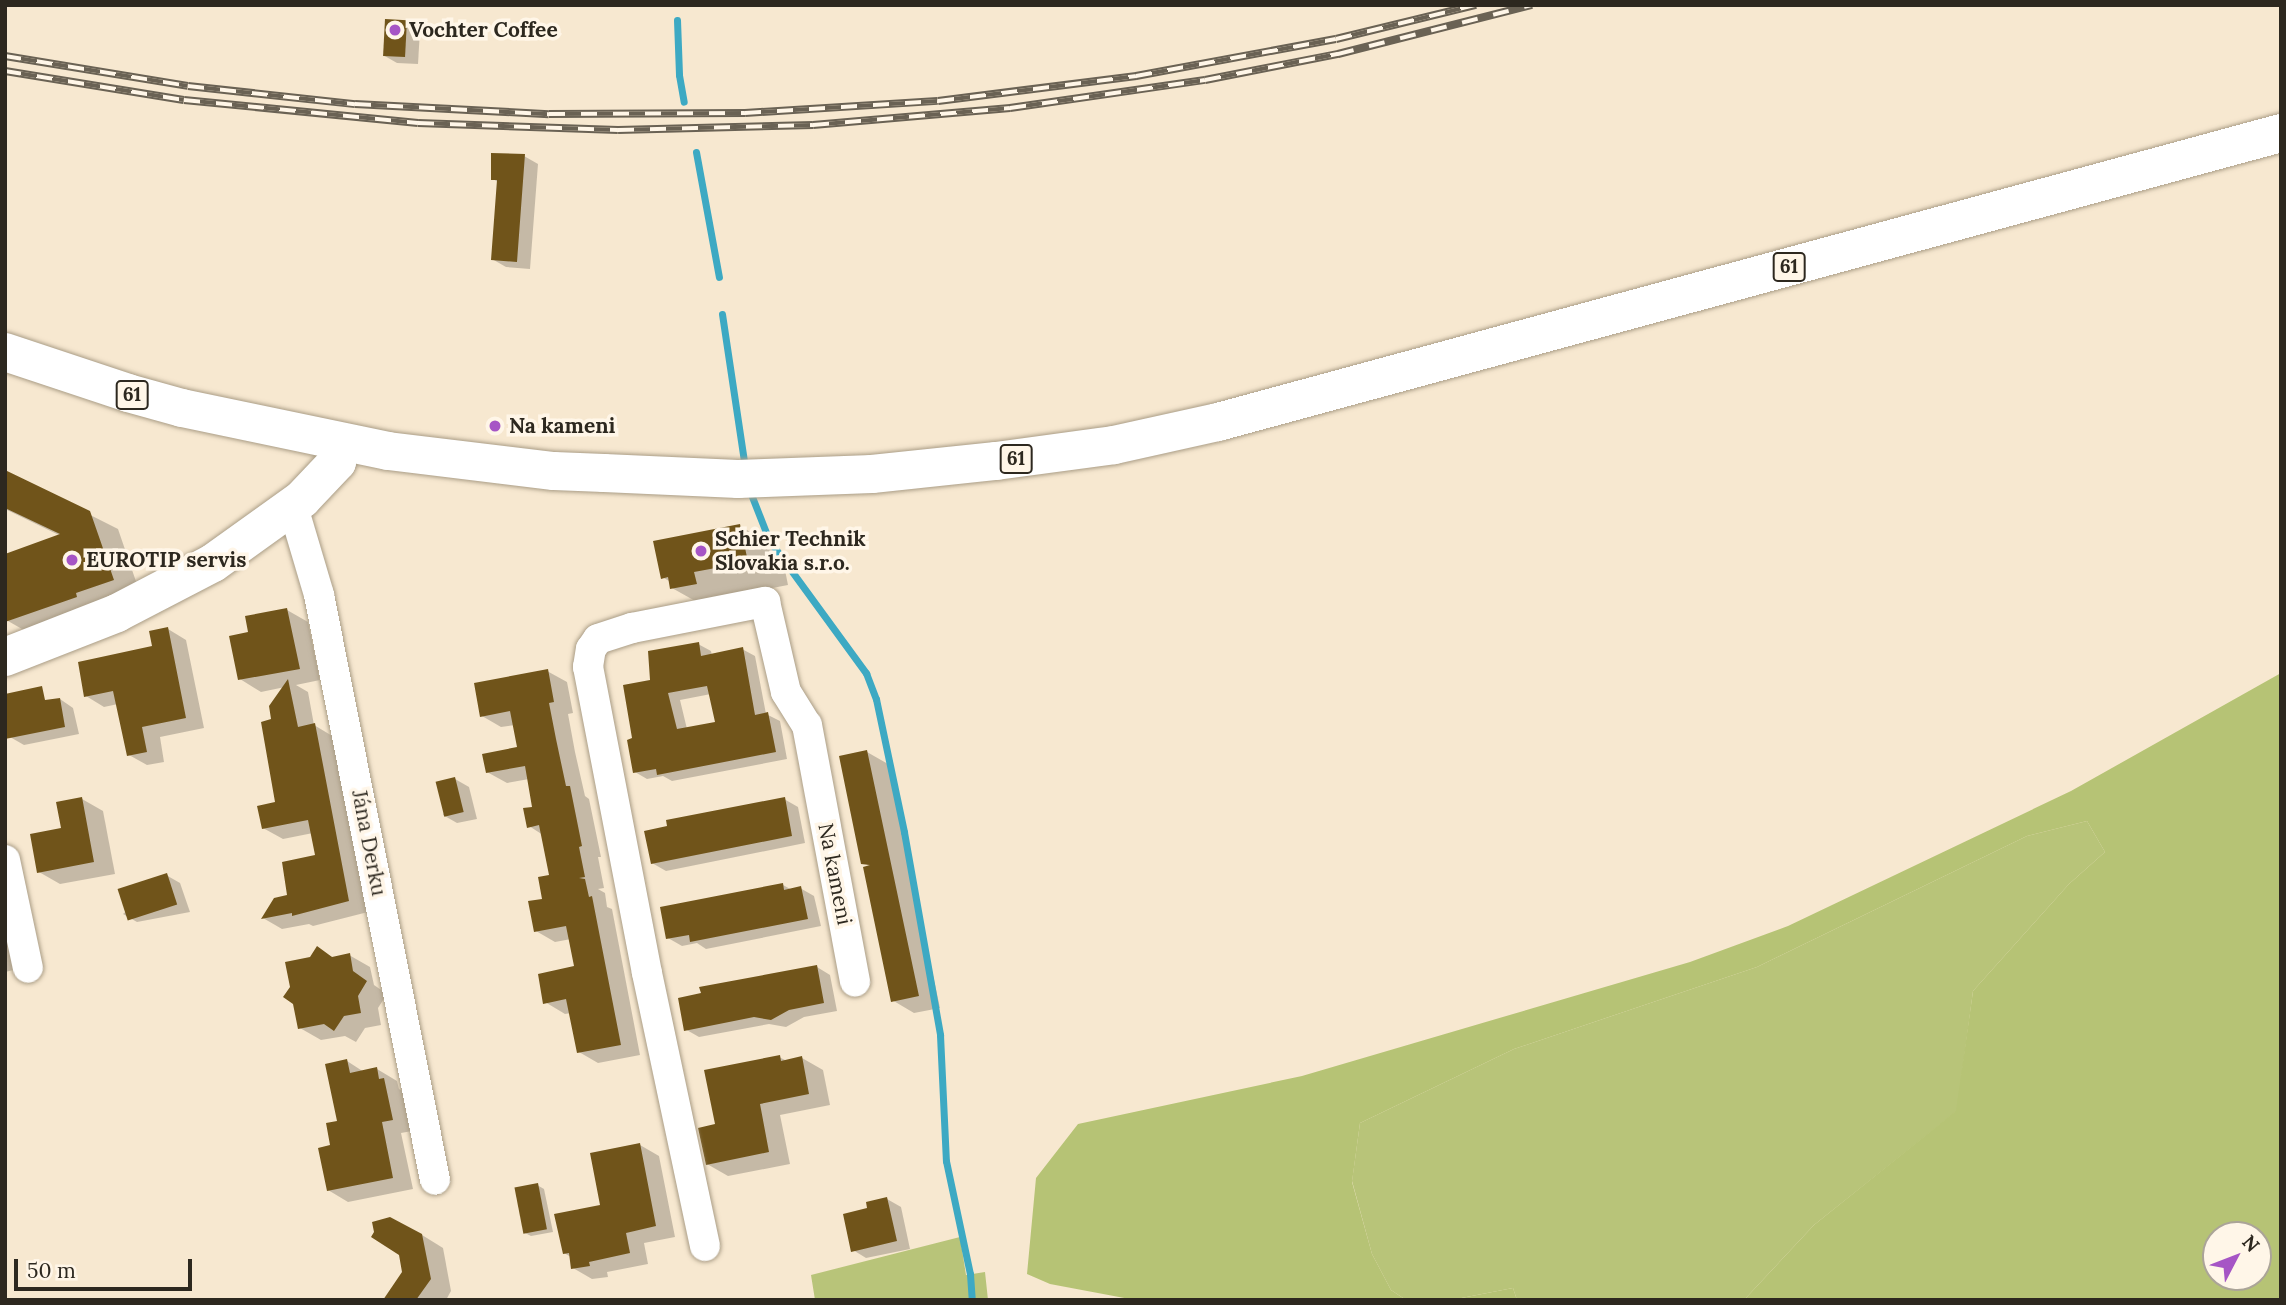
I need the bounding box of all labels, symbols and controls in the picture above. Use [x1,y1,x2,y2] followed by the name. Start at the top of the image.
[409,17,558,43] place label: Vochter Coffee
[387,22,403,38] marker: Vochter Coffee
[1772,252,1806,282] road number: 61
[114,380,150,410] road number: 61
[509,413,615,439] place label: Na kameni
[487,418,503,434] marker: Na kameni
[998,444,1034,474] road number: 61
[715,526,866,576] place label: Schier Technik Slovakia s.r.o.
[693,543,709,559] marker: Schier Technik Slovakia s.r.o.
[86,547,246,573] place label: EUROTIP servis
[64,552,80,568] marker: EUROTIP servis
[346,788,392,898] street label: Jána Derku
[813,821,857,927] street label: Na kameni
[2202,1221,2272,1291] north arrow
[2237,1230,2265,1257] text: N
[18,1246,196,1290] scale bar
[27,1257,76,1284] text: 50 m

